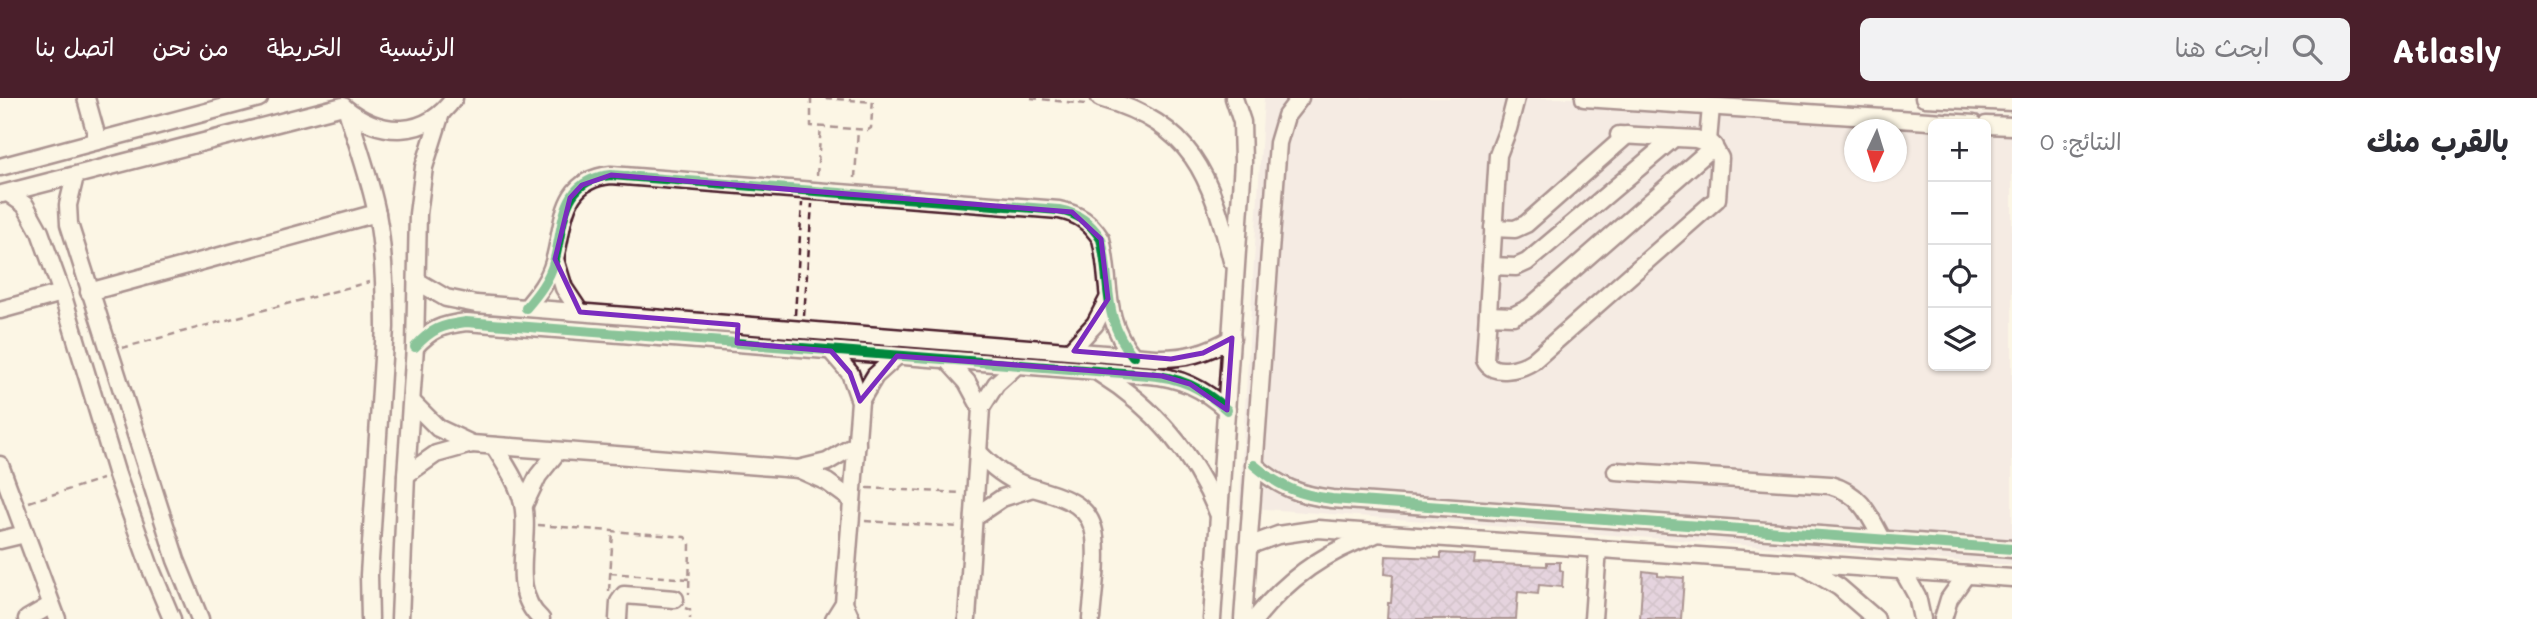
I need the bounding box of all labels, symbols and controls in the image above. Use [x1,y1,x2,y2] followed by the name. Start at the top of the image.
[1860,18,2350,81] search box
[2392,28,2502,71] text: Atlasly
[2174,30,2270,64] text: ابحث هنا
[2288,30,2326,68] icon: search
[35,31,114,62] text: اتصل بنا
[152,31,229,62] text: من نحن
[267,31,342,62] text: الخريطة
[380,31,455,62] text: الرئيسية
[1844,119,1907,182] north arrow
[1928,119,1991,371] map controls
[1928,119,1991,182] button: +
[2367,120,2509,160] text: بالقرب منك
[2040,126,2122,156] text: النتائج: 0
[1928,182,1991,245] button: −
[1928,245,1991,308] button: locate
[1928,308,1991,371] button: layers

